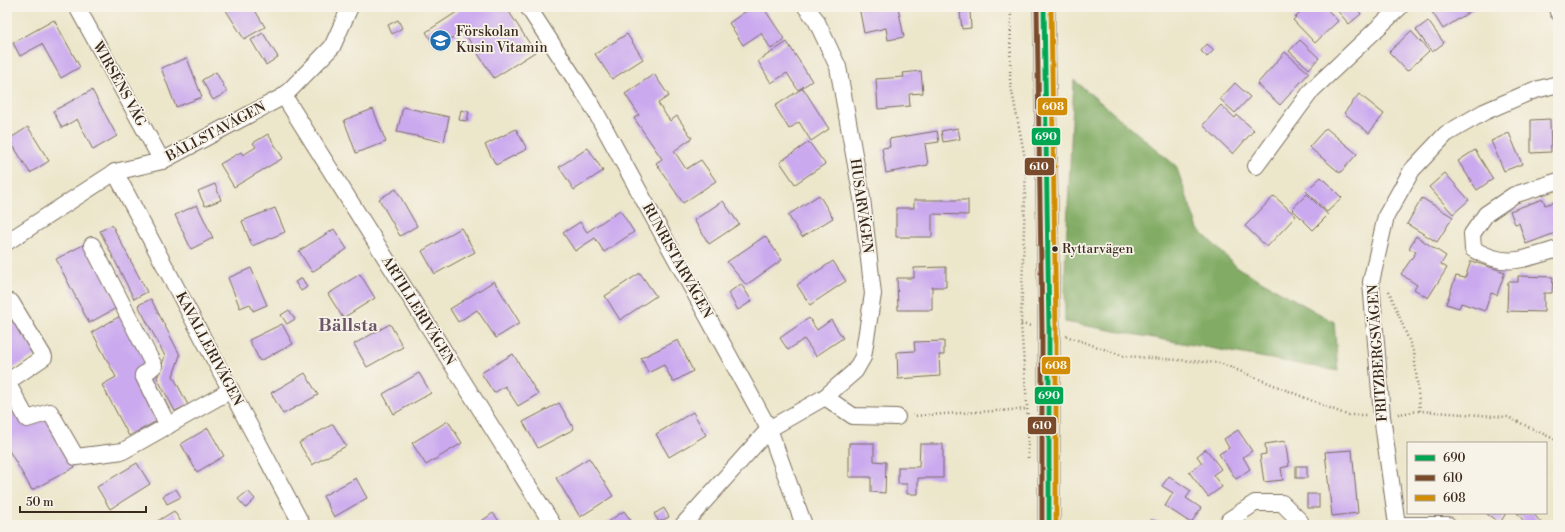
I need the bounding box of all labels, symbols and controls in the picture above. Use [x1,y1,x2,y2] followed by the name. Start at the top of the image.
[456,23,548,57] place label: Förskolan Kusin Vitamin
[428,27,454,53] school or university icon: Förskolan Kusin Vitamin
[88,37,152,130] street label: WIRSÉNS VÄG
[162,97,270,166] street label: BÄLLSTAVÄGEN
[1037,97,1068,116] line badge: 608
[1042,100,1064,114] text: 608
[1031,127,1061,146] line badge: 690
[1035,130,1057,144] text: 690
[845,157,878,255] street label: HUSARVÄGEN
[1024,157,1055,176] line badge: 610
[1029,160,1049,174] text: 610
[638,200,717,322] street label: RUNRISTARVÄGEN
[1062,241,1133,257] place label: Ryttarvägen
[1050,244,1060,254] marker: Ryttarvägen
[377,252,460,369] street label: ARTILLERIVÄGEN
[1363,283,1392,422] street label: FRITZBERGSVÄGEN
[171,288,248,410] street label: KAVALLERIVÄGEN
[318,314,378,337] district label: Bällsta
[1041,356,1071,375] line badge: 608
[1045,359,1067,373] text: 608
[1034,386,1064,405] line badge: 690
[1038,389,1060,403] text: 690
[1027,416,1057,435] line badge: 610
[1032,419,1052,433] text: 610
[1407,442,1547,514] legend
[1443,451,1466,466] text: 690
[1443,471,1463,486] text: 610
[20,488,146,514] scale bar
[1443,491,1466,506] text: 608
[26,495,54,510] text: 50 m

